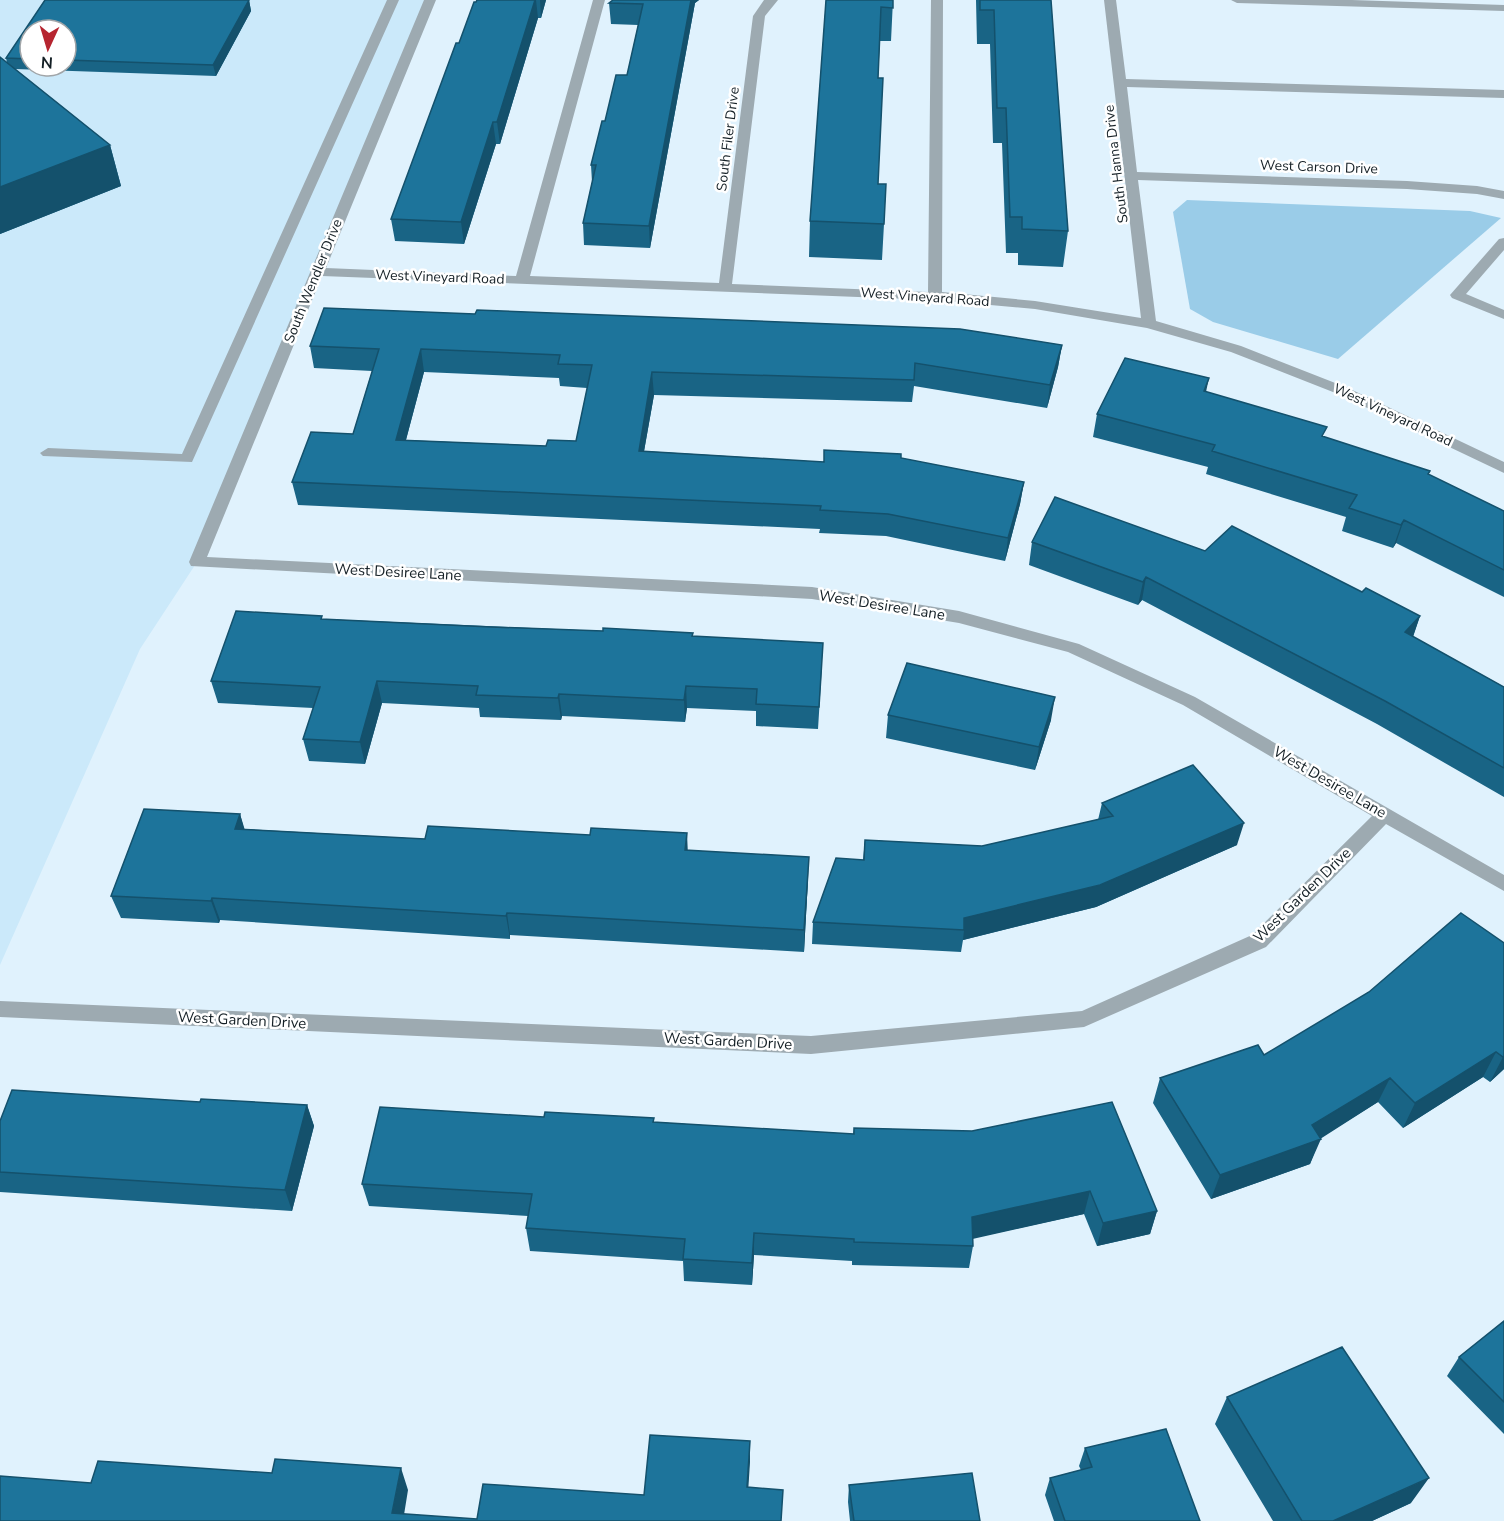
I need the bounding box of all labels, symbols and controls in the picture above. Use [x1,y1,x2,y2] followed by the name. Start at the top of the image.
[18,18,78,78] north arrow
[40,51,54,73] text: N
[712,86,744,192] street label: South Filer Drive
[1099,104,1133,224] street label: South Hanna Drive
[1260,155,1378,179] street label: West Carson Drive
[279,216,347,346] street label: South Wendler Drive
[375,265,505,289] street label: West Vineyard Road
[860,283,990,311] street label: West Vineyard Road
[1330,379,1456,451] street label: West Vineyard Road
[334,559,462,585] street label: West Desiree Lane
[818,585,946,625] street label: West Desiree Lane
[1270,741,1390,823] street label: West Desiree Lane
[1249,843,1355,947] street label: West Garden Drive
[177,1007,307,1033] street label: West Garden Drive
[663,1028,793,1054] street label: West Garden Drive

